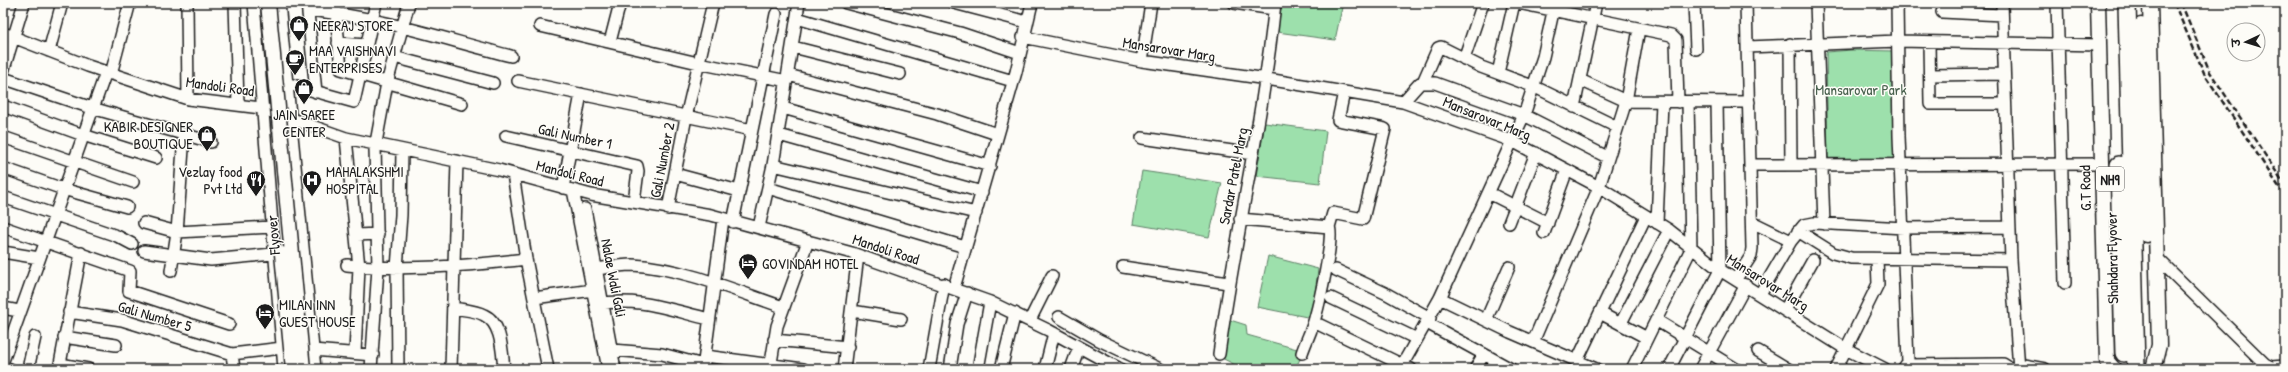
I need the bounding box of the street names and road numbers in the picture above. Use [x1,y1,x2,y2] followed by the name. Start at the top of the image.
[1121,31,1217,67] street label: Mansarovar Marg
[184,71,256,101] street label: Mandoli Road
[1440,91,1535,145] street label: Mansarovar Marg
[536,118,614,154] street label: Gali Number 1
[644,120,680,200] street label: Gali Number 2
[1213,125,1253,226] street label: Sardar Patel Marg
[534,154,606,192] street label: Mandoli Road
[2074,165,2096,211] street label: G.T Road
[2096,167,2124,191] road number: NH9
[2101,212,2123,304] street label: Shahdara Flyover
[261,214,285,257] street label: Flyover
[850,228,922,270] street label: Mandoli Road
[596,237,632,319] street label: Nalae Wali Gali
[1723,248,1813,316] street label: Mansarovar Marg
[116,295,195,337] street label: Gali Number 5

